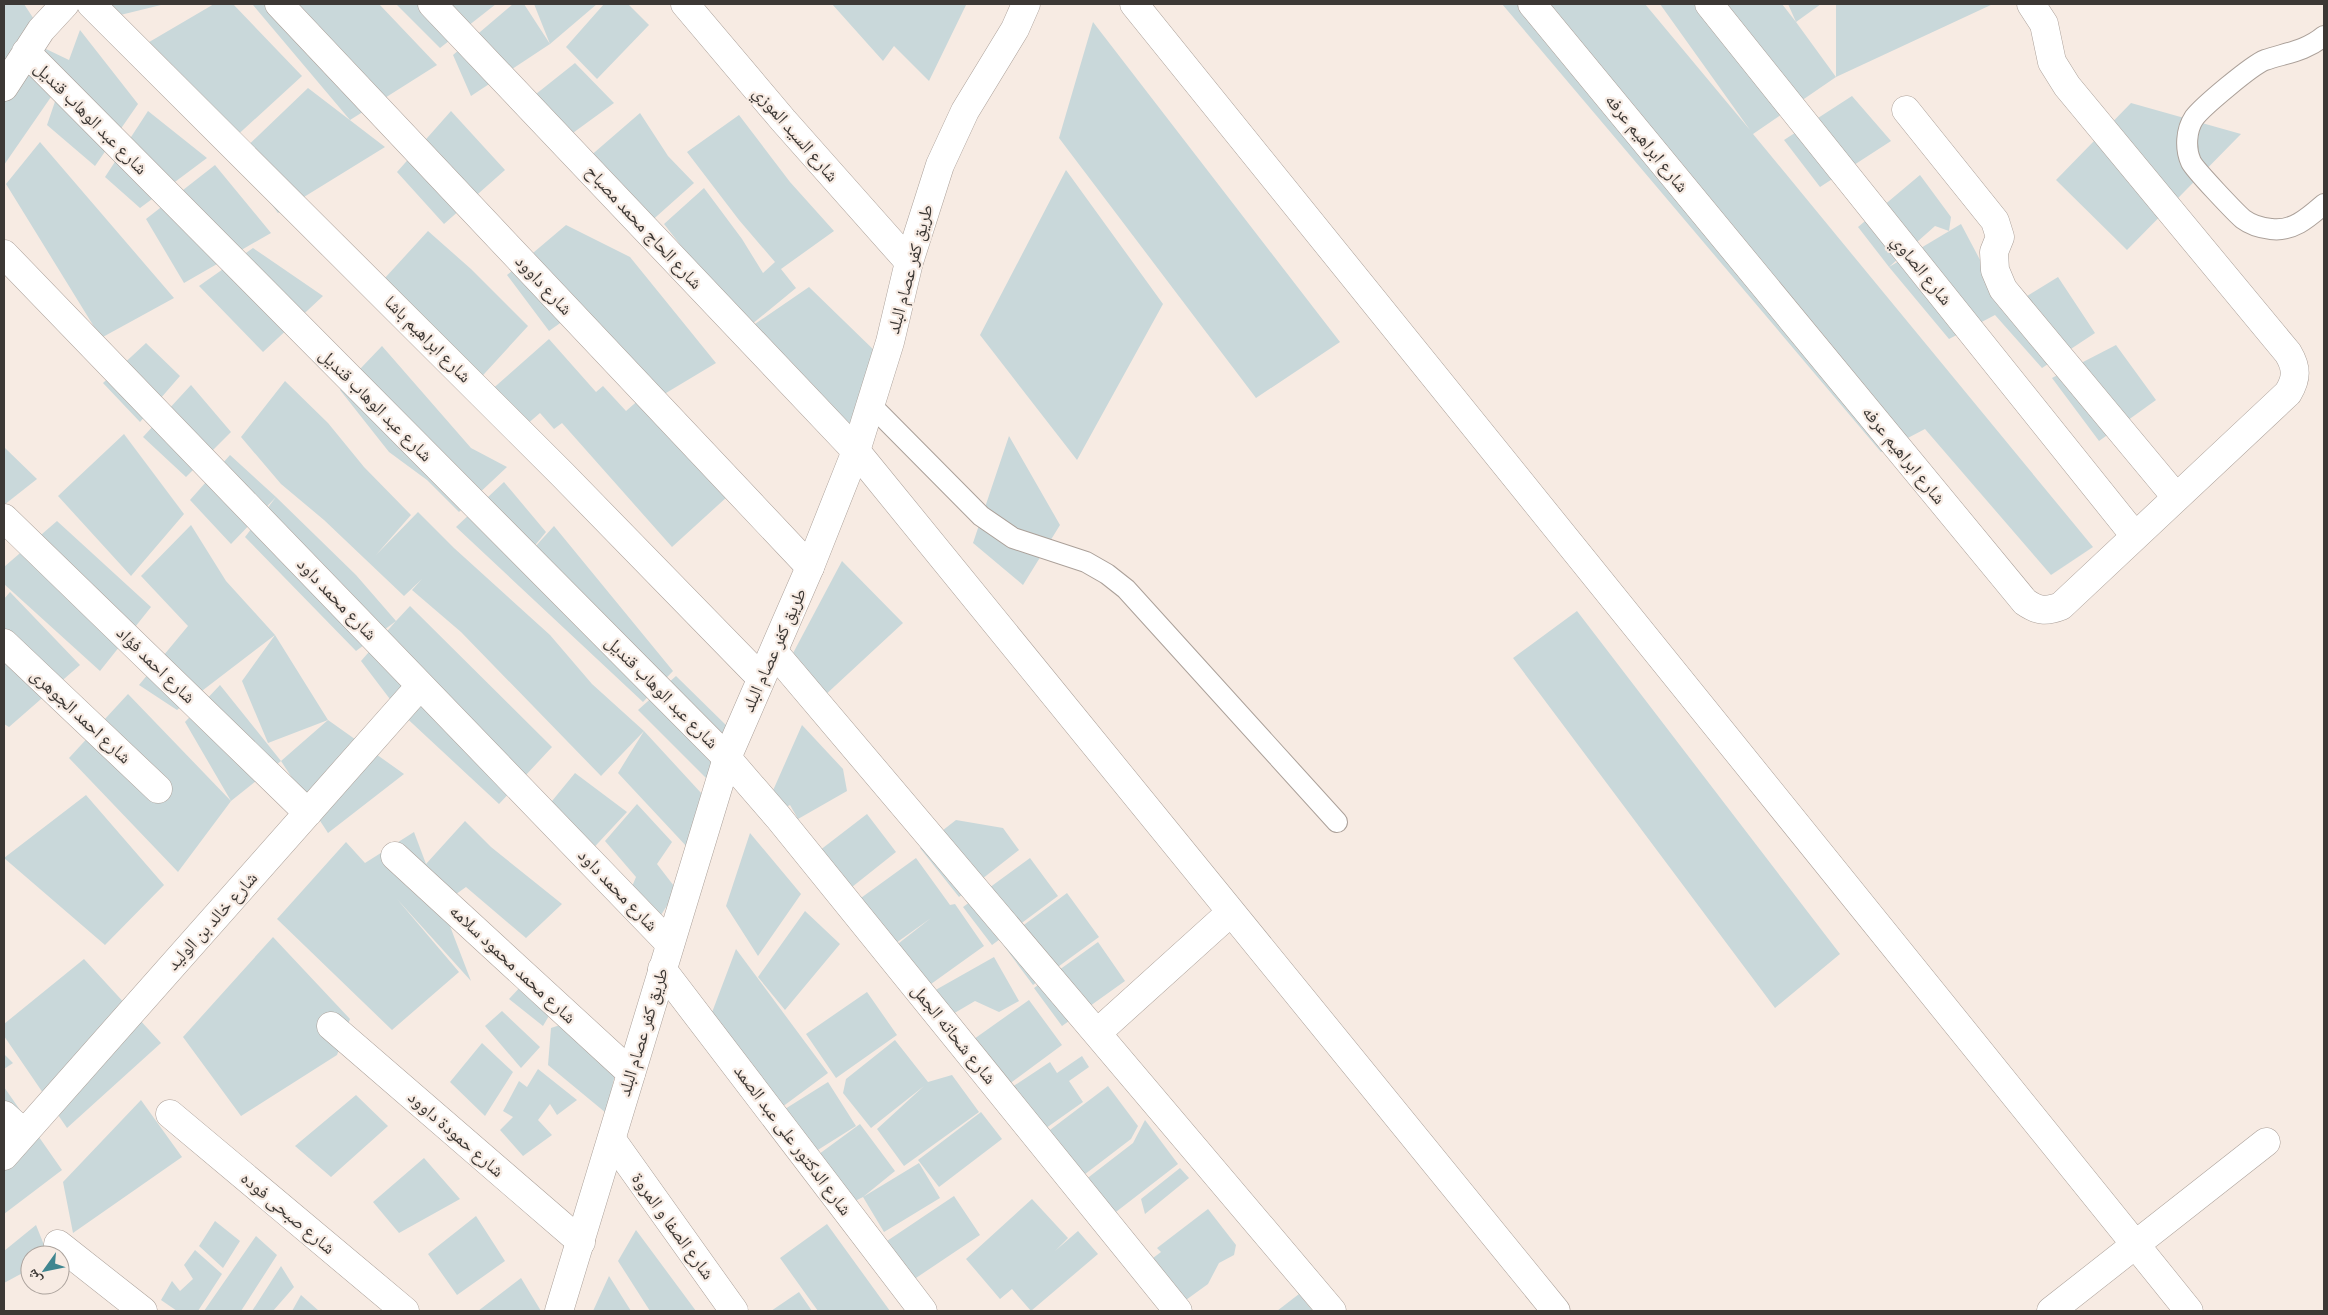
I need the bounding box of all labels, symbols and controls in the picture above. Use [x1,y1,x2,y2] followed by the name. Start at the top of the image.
[28,55,154,181] street label: شارع عبد الوهاب قنديل
[746,80,846,189] street label: شارع السيد الموزي
[1599,88,1696,198] street label: شارع ابراهيم عرفه
[579,158,709,295] street label: شارع الحاج محمد مصباح
[879,201,940,337] street label: طريق كفر عصام البلد
[1884,228,1959,312] street label: شارع الصاوي
[509,248,580,321] street label: شارع داوود
[379,289,478,388] street label: شارع ابراهيم باشا
[313,342,439,468] street label: شارع عبد الوهاب قنديل
[1856,400,1953,510] street label: شارع ابراهيم عرفه
[291,551,384,646] street label: شارع محمد داود
[734,583,813,716] street label: طريق كفر عصام البلد
[110,620,202,710] street label: شارع احمد فؤاد
[599,629,725,755] street label: شارع عبد الوهاب قنديل
[25,661,138,770] street label: شارع احمد الجوهرى
[572,842,665,937] street label: شارع محمد داود
[160,865,264,976] street label: شارع خالد بن الوليد
[444,898,583,1030] street label: شارع محمد محمود سلامه
[610,964,675,1099] street label: طريق كفر عصام البلد
[905,977,1004,1090] street label: شارع شحاته الجمل
[728,1059,859,1221] street label: شارع الدكتور على عبد الصمد
[402,1084,511,1183] street label: شارع حمودة داوود
[235,1165,342,1260] street label: شارع صبحى فوده
[625,1167,722,1285] street label: شارع الصفا و المروة
[20,1245,70,1295] north arrow
[21,1265,47,1289] text: ش

